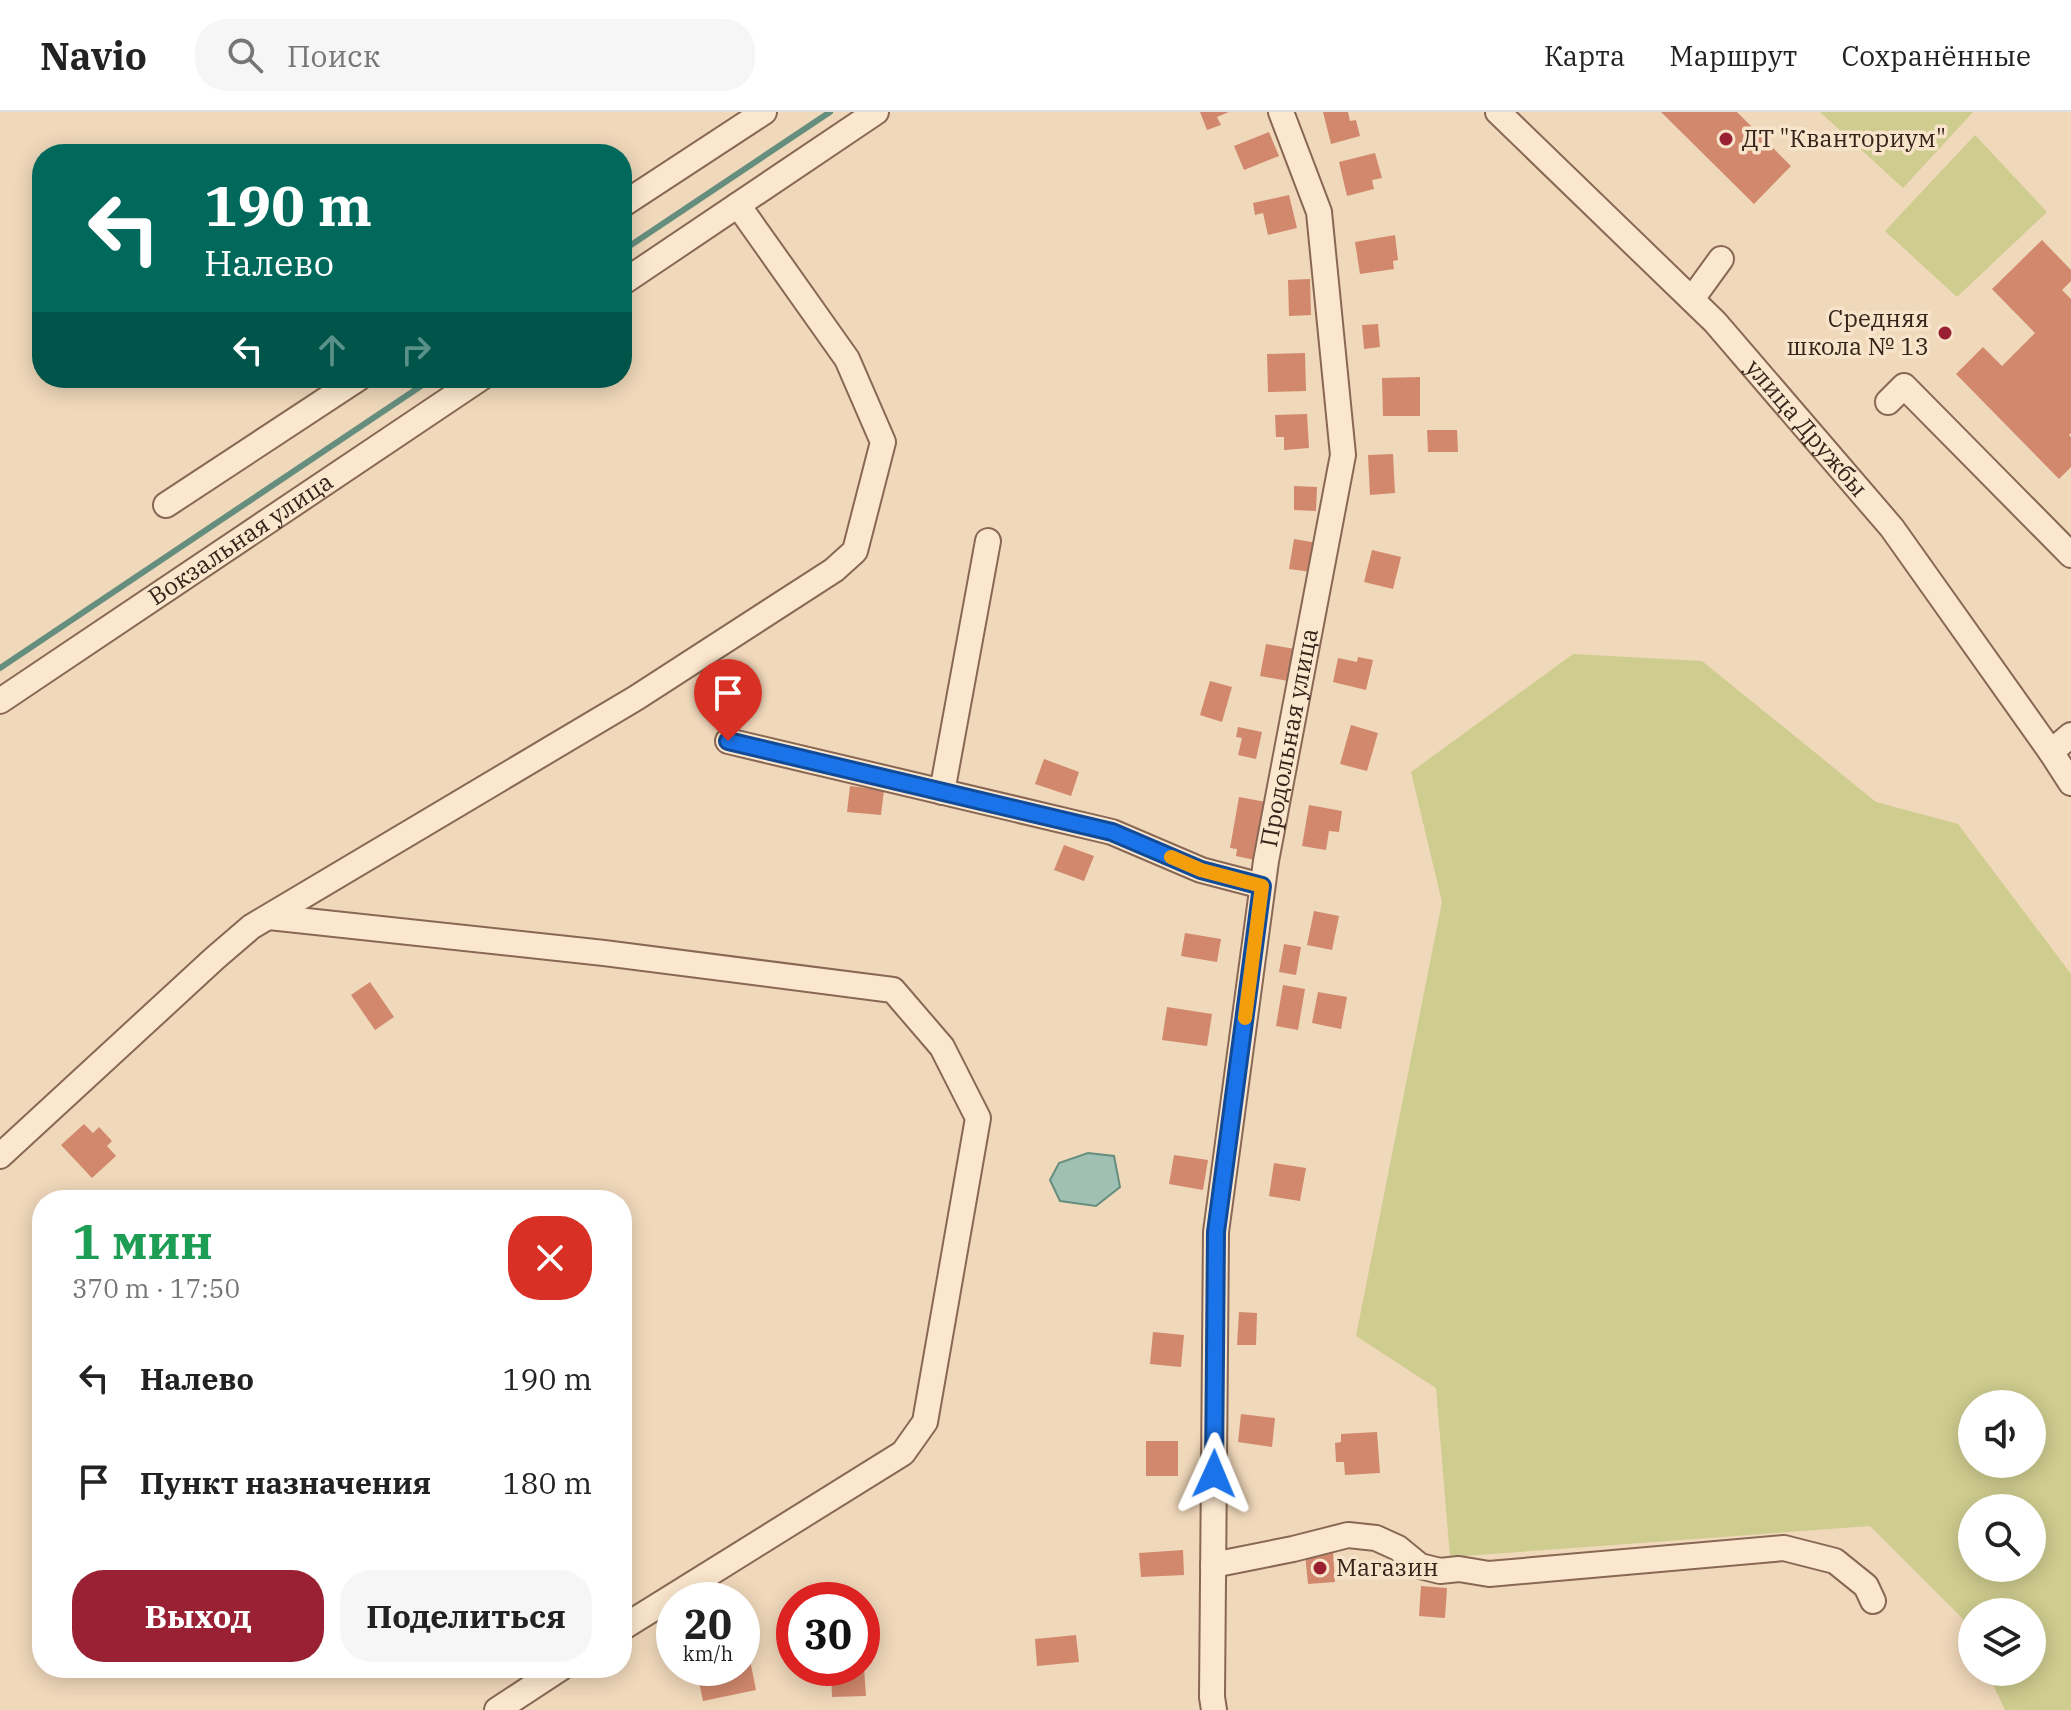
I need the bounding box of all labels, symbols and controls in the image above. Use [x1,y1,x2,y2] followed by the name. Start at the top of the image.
[195,19,755,91] search box
[40,31,147,80] text: Navio
[223,33,267,77] icon: search
[287,36,380,75] text: Поиск
[1544,37,1625,74] text: Карта
[1669,37,1797,74] text: Маршрут
[1841,37,2031,74] text: Сохранённые
[1742,122,1946,154] place label: ДТ "Кванториум"
[1717,130,1735,148] marker: ДТ "Кванториум"
[204,169,372,241] text: 190 m
[72,176,176,280] icon: left
[204,239,334,286] text: Налево
[1786,302,1929,362] place label: Средняя школа № 13
[1936,324,1954,342] marker: Средняя школа № 13
[226,328,270,372] icon: left
[310,328,354,372] icon: ahead
[394,328,438,372] icon: right
[1739,352,1875,503] street label: улица Дружбы
[142,465,339,612] street label: Вокзальная улица
[1252,626,1325,850] street label: Продольная улица
[694,659,762,741] pin
[706,671,750,715] icon: arrive
[72,1210,213,1272] text: 1 мин
[508,1216,592,1300] button: close
[72,1271,240,1305] text: 370 m · 17:50
[72,1356,116,1400] icon: left
[140,1359,254,1398] text: Налево
[502,1359,592,1398] text: 190 m
[1958,1390,2046,1686] map controls
[1958,1390,2046,1478] button: sound
[1172,1432,1256,1516] position arrow
[72,1460,116,1504] icon: arrive
[140,1463,431,1502] text: Пункт назначения
[502,1463,592,1502] text: 180 m
[1958,1494,2046,1582] button: search
[1336,1551,1439,1583] place label: Магазин
[1311,1559,1329,1577] marker: Магазин
[72,1570,324,1662] button: Выход
[340,1570,592,1662] button: Поделиться
[776,1582,880,1686] speed limit sign: 30
[684,1598,732,1650] text: 20
[1958,1598,2046,1686] button: layers
[683,1640,733,1667] text: km/h

